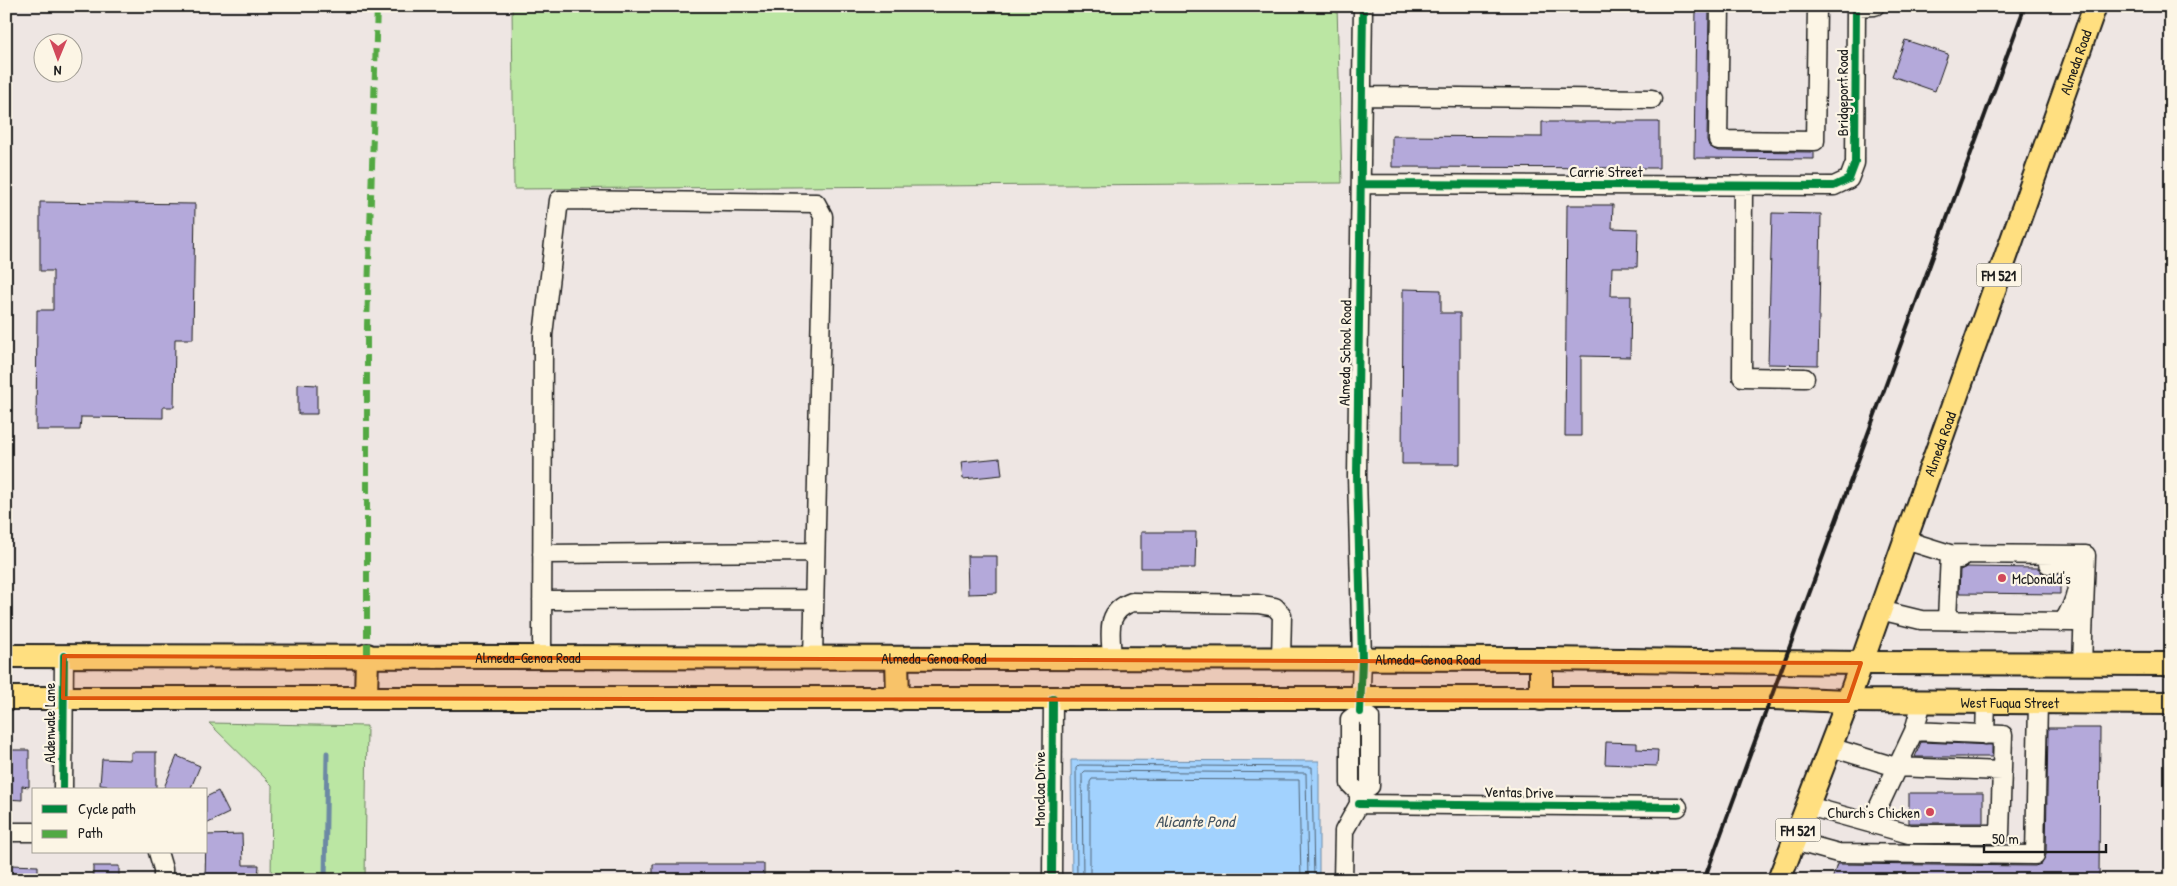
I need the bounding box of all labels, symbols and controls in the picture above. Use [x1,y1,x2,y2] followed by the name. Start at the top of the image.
[2054,27,2096,97] street label: Almeda Road
[32,32,82,82] north arrow
[1832,50,1853,136] street label: Bridgeport Road
[53,62,62,81] text: N
[1569,161,1644,182] street label: Carrie Street
[1976,264,2022,286] road number: FM 521
[1334,300,1356,406] street label: Almeda School Road
[1918,408,1961,479] street label: Almeda Road
[2012,568,2071,589] place label: McDonald's
[1996,572,2008,584] marker: McDonald's
[475,646,581,668] street label: Almeda-Genoa Road
[881,647,987,668] street label: Almeda-Genoa Road
[1375,648,1481,669] street label: Almeda-Genoa Road
[39,683,60,763] street label: Aldenwale Lane
[1961,691,2060,713] street label: West Fuqua Street
[1029,751,1050,827] street label: Moncloa Drive
[1484,781,1554,803] street label: Ventas Drive
[32,788,208,854] legend
[78,798,136,819] text: Cycle path
[1827,802,1920,823] place label: Church's Chicken
[1924,806,1936,818] marker: Church's Chicken
[1156,810,1237,832] water label: Alicante Pond
[1776,818,1820,842] road number: FM 521
[1984,821,2107,853] scale bar
[78,822,103,843] text: Path
[1992,828,2019,849] text: 50 m

